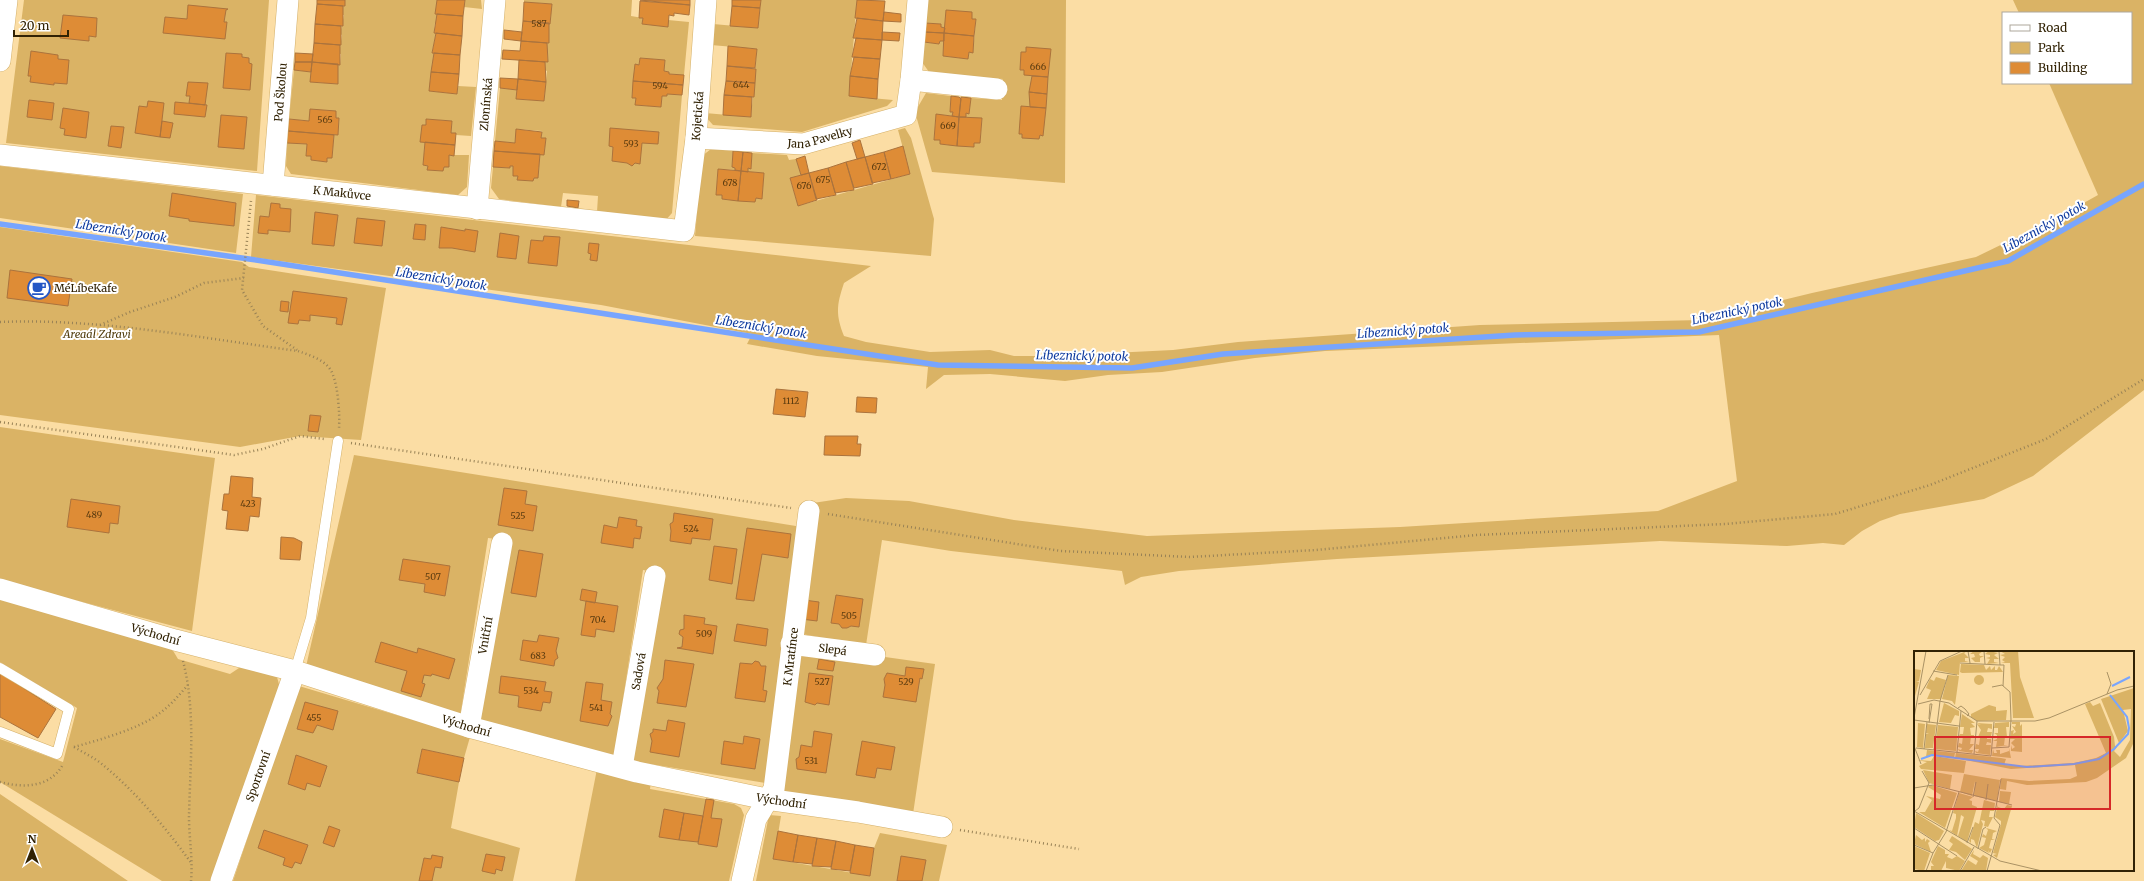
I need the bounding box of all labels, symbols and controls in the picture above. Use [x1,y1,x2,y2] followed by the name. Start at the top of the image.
[14,12,68,38] scale bar
[2002,12,2132,84] legend
[20,18,49,33] text: 20 m
[531,18,547,29] house number: 587
[2038,20,2067,35] text: Road
[2038,40,2065,55] text: Park
[2038,60,2088,75] text: Building
[1030,61,1047,72] house number: 666
[271,62,290,122] street label: Pod Školou
[477,77,495,132] street label: Zlonínská
[733,79,750,90] house number: 644
[652,80,668,91] house number: 594
[689,91,706,141] street label: Kojetická
[317,114,333,125] house number: 565
[940,120,956,131] house number: 669
[786,123,855,151] street label: Jana Pavelky
[623,138,639,149] house number: 593
[871,161,887,172] house number: 672
[816,174,830,185] house number: 675
[723,177,737,188] house number: 678
[797,180,812,191] house number: 676
[312,183,372,203] street label: K Makůvce
[2000,197,2088,255] water label: Líbeznický potok
[74,216,168,245] water label: Líbeznický potok
[394,264,488,293] water label: Líbeznický potok
[26,275,52,301] cafe icon: MéLíbeKafe
[54,281,117,295] place label: MéLíbeKafe
[1690,294,1784,327] water label: Líbeznický potok
[714,312,808,341] water label: Líbeznický potok
[1356,320,1450,341] water label: Líbeznický potok
[62,327,131,341] park label: Areaál Zdravi
[1036,347,1129,364] water label: Líbeznický potok
[783,395,799,406] house number: 1112
[240,498,256,509] house number: 423
[86,509,102,520] house number: 489
[510,510,526,521] house number: 525
[683,523,699,534] house number: 524
[425,571,441,582] house number: 507
[841,610,857,621] house number: 505
[590,614,607,625] house number: 704
[475,615,496,656] street label: Vnitřní
[128,620,182,648] street label: Východní
[780,626,801,686] street label: K Mratínce
[696,628,712,639] house number: 509
[818,641,848,658] street label: Slepá
[530,650,546,661] house number: 683
[628,651,649,691] street label: Sadová
[1914,651,2134,871] inset map
[814,676,830,687] house number: 527
[898,676,914,687] house number: 529
[523,685,539,696] house number: 534
[589,702,603,713] house number: 541
[439,711,493,740] street label: Východní
[307,712,321,723] house number: 455
[243,749,273,803] street label: Sportovní
[804,755,818,766] house number: 531
[754,790,807,812] street label: Východní
[12,829,52,869] north arrow
[28,832,37,846] text: N

